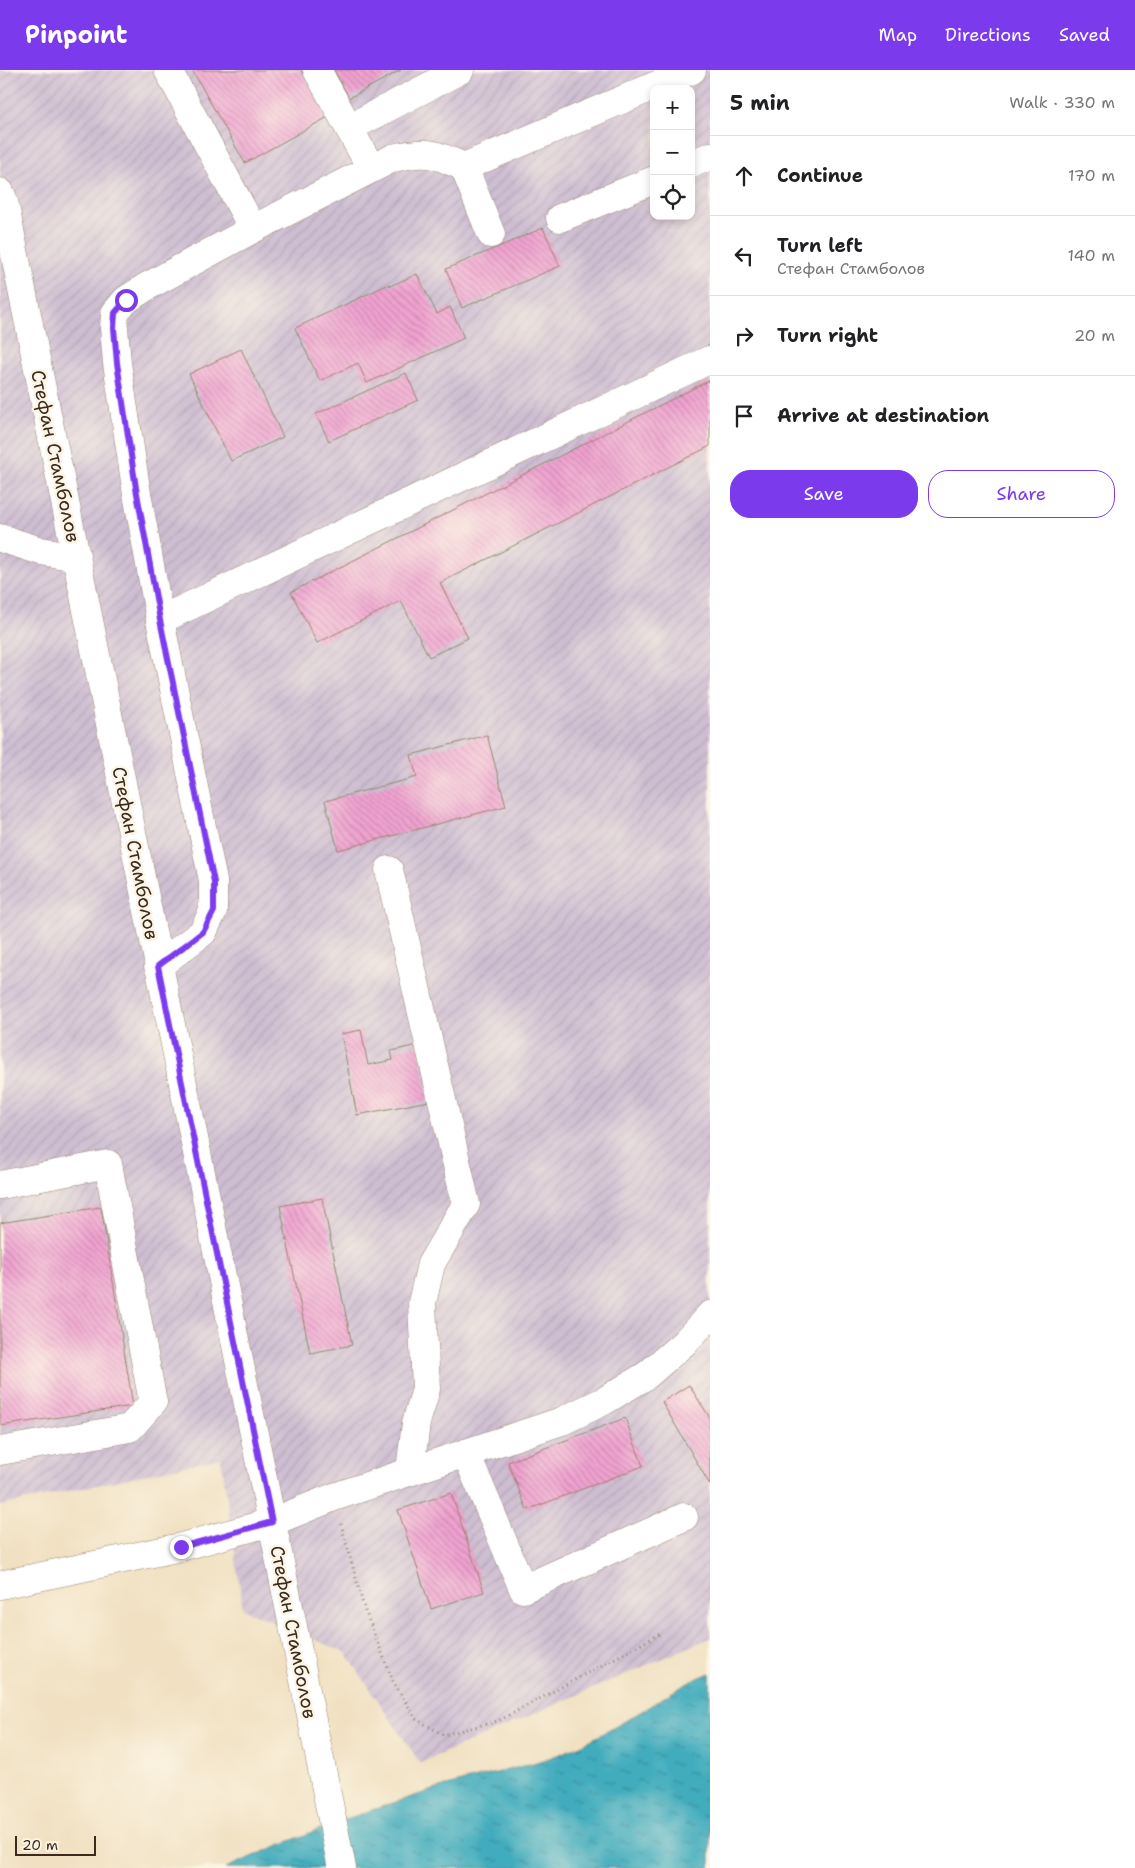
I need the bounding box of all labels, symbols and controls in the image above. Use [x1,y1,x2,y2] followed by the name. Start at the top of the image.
[25,19,127,51] text: Pinpoint
[879,23,917,47] text: Map
[945,23,1031,47] text: Directions
[1059,23,1110,47] text: Saved
[650,85,695,220] map controls
[650,85,695,130] button: +
[730,89,790,117] text: 5 min
[1009,92,1115,113] text: Walk · 330 m
[650,130,695,175] button: −
[730,162,758,190] icon: ahead
[777,163,863,188] text: Continue
[1068,165,1115,186] text: 170 m
[650,175,695,220] button: locate
[777,233,863,258] text: Turn left
[730,242,758,270] icon: left
[1068,245,1115,266] text: 140 m
[777,258,925,279] text: Стефан Стамболов
[115,289,138,312] route start
[730,322,758,350] icon: right
[777,323,878,348] text: Turn right
[1074,325,1115,346] text: 20 m
[25,368,86,545] street label: Стефан Стамболов
[730,402,758,430] icon: arrive
[777,403,989,428] text: Arrive at destination
[730,470,918,518] button: Save
[928,470,1115,518] button: Share
[106,764,165,942] street label: Стефан Стамболов
[170,1536,193,1559] route end
[264,1543,323,1721] street label: Стефан Стамболов
[15,1833,96,1856] scale bar
[22,1836,58,1854] text: 20 m

